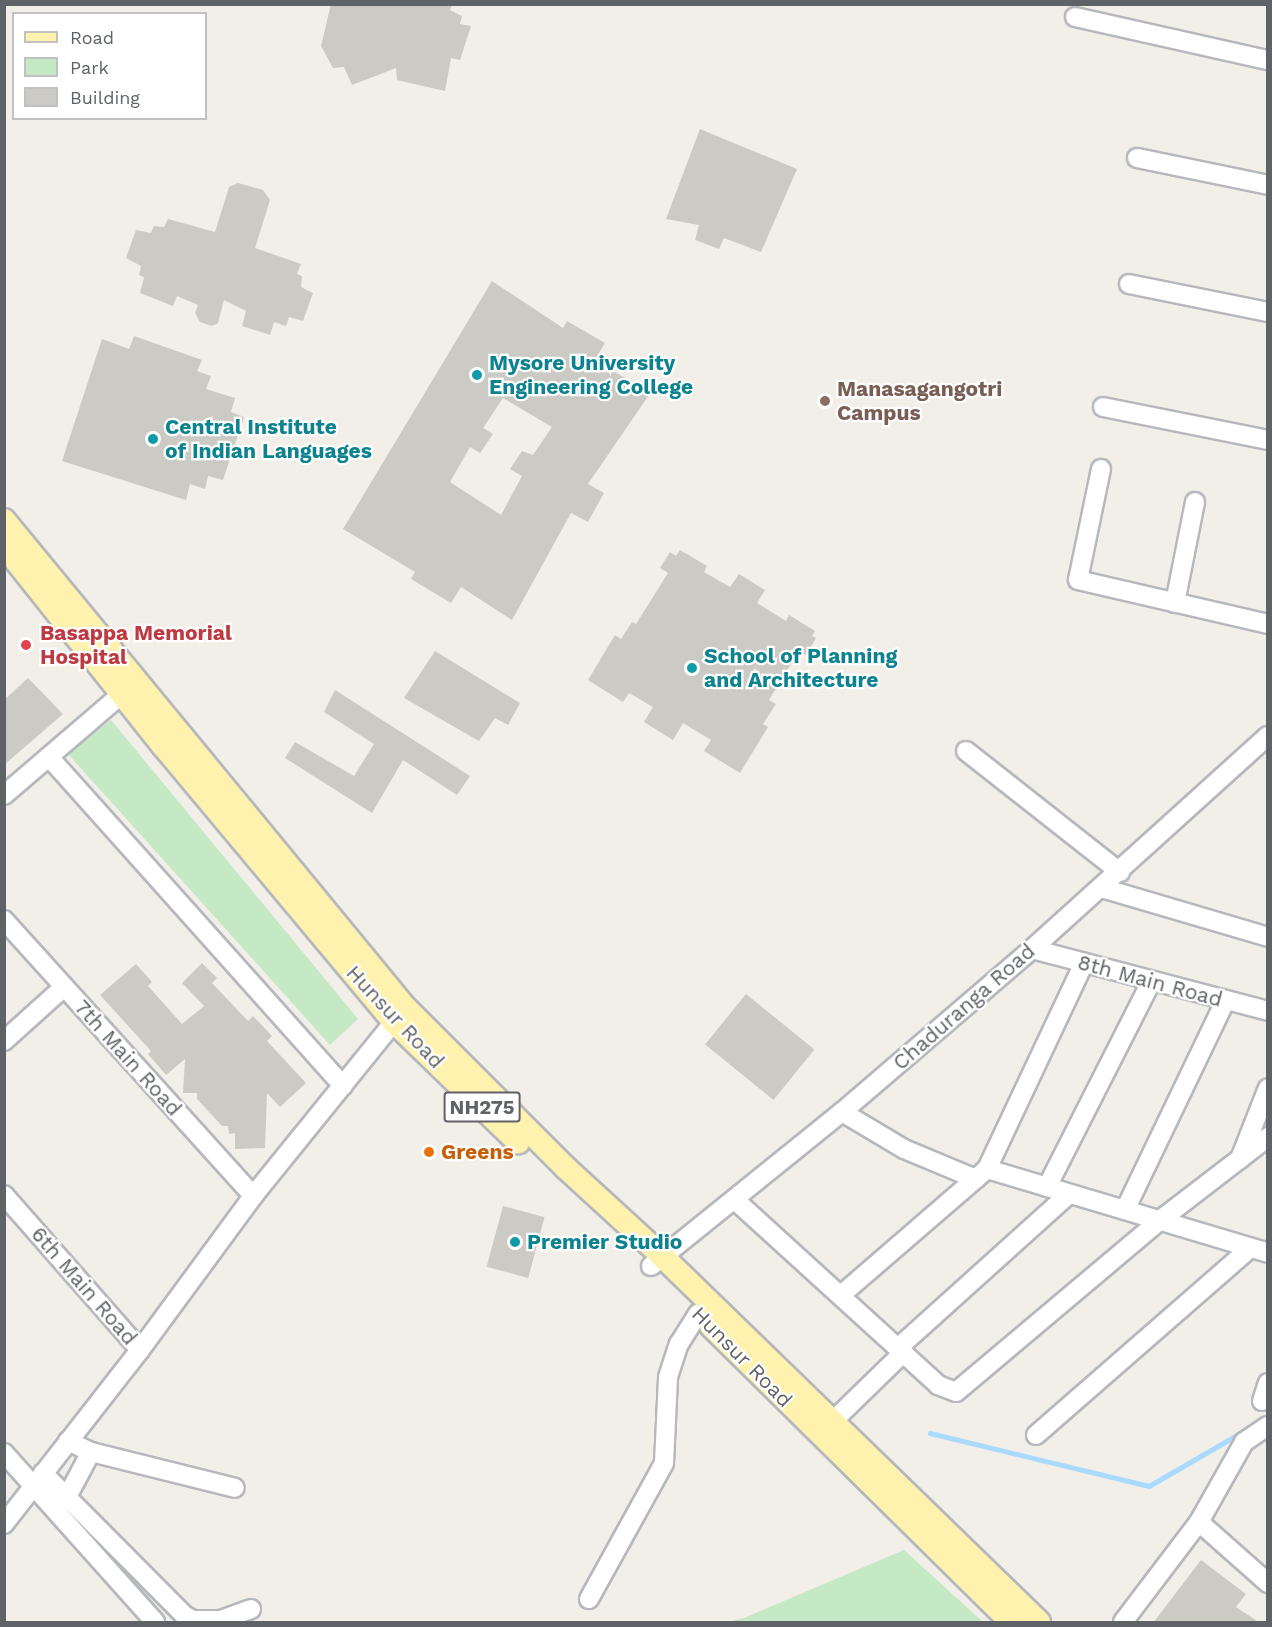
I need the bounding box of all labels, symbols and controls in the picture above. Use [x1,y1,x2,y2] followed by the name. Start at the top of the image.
[12,12,207,120] legend
[70,27,114,48] text: Road
[70,57,109,78] text: Park
[70,87,140,108] text: Building
[489,350,693,400] place label: Mysore University Engineering College
[470,368,484,382] marker: Mysore University Engineering College
[837,376,1002,426] place label: Manasagangotri Campus
[818,394,832,408] marker: Manasagangotri Campus
[165,414,372,464] place label: Central Institute of Indian Languages
[146,432,160,446] marker: Central Institute of Indian Languages
[40,620,232,670] place label: Basappa Memorial Hospital
[17,636,35,654] marker: Basappa Memorial Hospital
[704,643,898,693] place label: School of Planning and Architecture
[685,661,699,675] marker: School of Planning and Architecture
[888,938,1040,1076] street label: Chaduranga Road
[1075,950,1225,1012] street label: 8th Main Road
[341,960,449,1074] street label: Hunsur Road
[69,995,187,1121] street label: 7th Main Road
[443,1090,521,1124] road number: NH275
[441,1139,514,1165] place label: Greens
[422,1145,436,1159] marker: Greens
[26,1222,142,1350] street label: 6th Main Road
[527,1229,683,1255] place label: Premier Studio
[508,1235,522,1249] marker: Premier Studio
[686,1301,798,1413] street label: Hunsur Road

